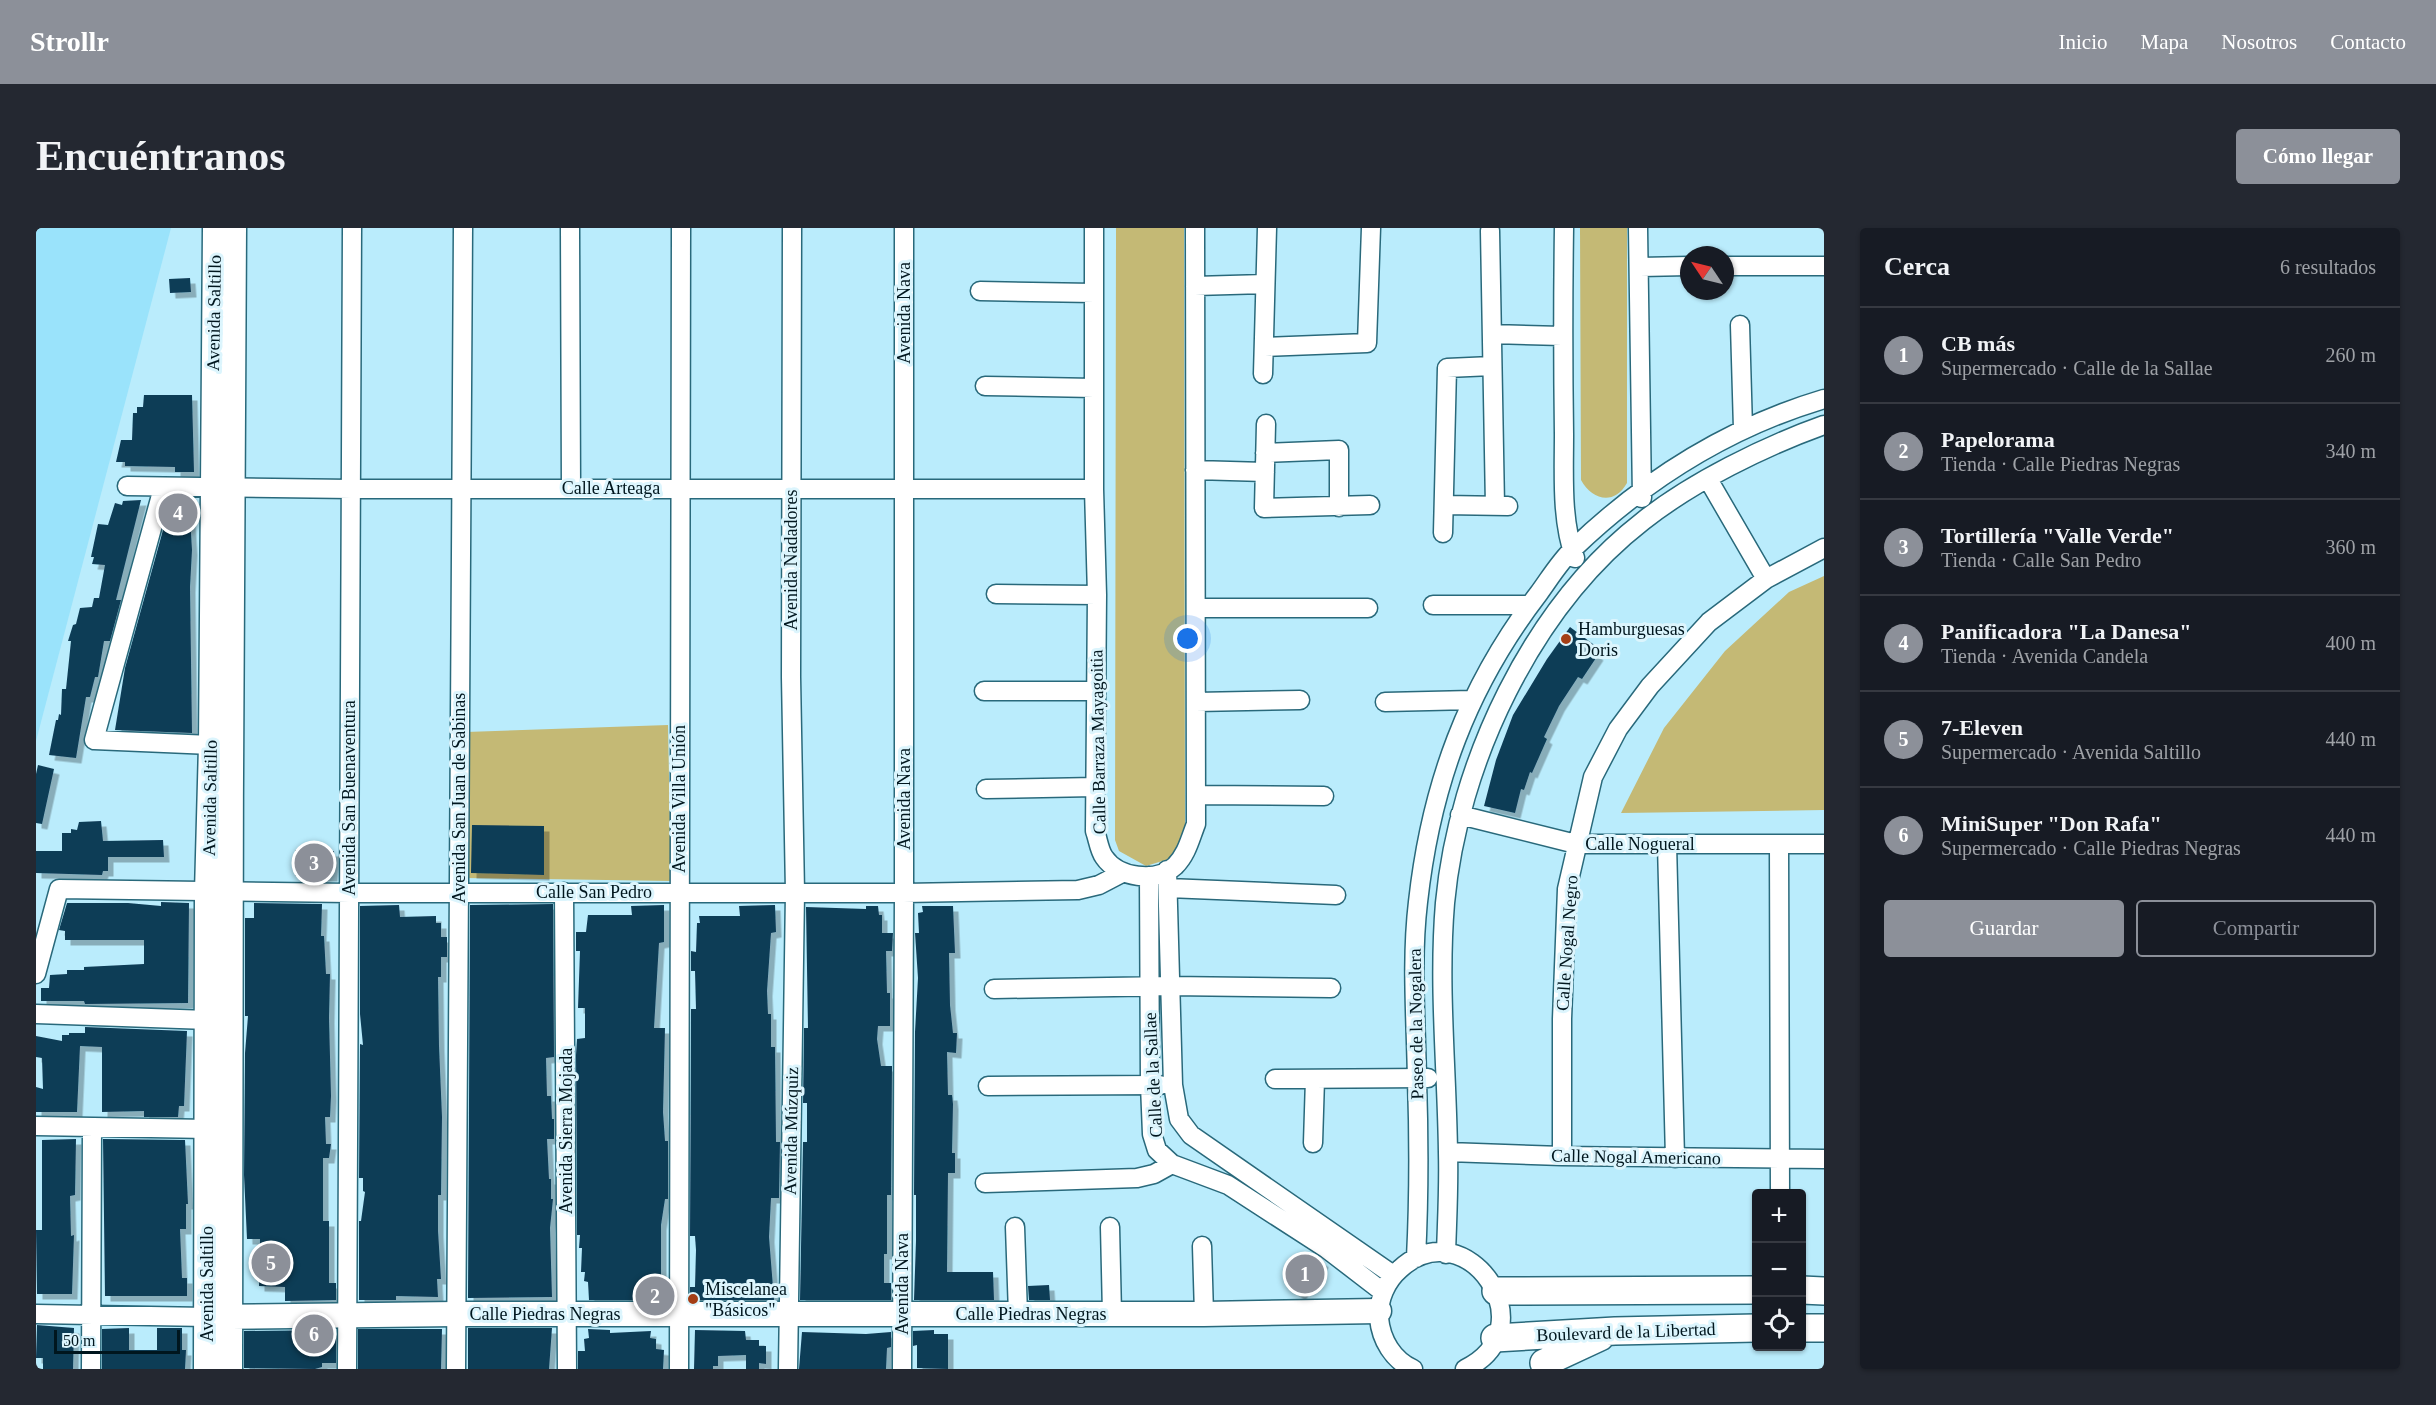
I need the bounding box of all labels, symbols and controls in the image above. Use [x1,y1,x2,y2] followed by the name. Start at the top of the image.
[30,26,109,57] text: Strollr
[2059,30,2108,54] text: Inicio
[2141,30,2188,54] text: Mapa
[2221,30,2297,54] text: Nosotros
[2330,30,2406,54] text: Contacto
[2236,129,2400,184] button: Cómo llegar
[36,133,286,179] text: Encuéntranos
[1680,246,1734,300] north arrow
[1884,252,1950,281] text: Cerca
[203,255,225,371] street label: Avenida Saltillo
[2280,256,2376,278] text: 6 resultados
[894,262,914,364] street label: Avenida Nava
[1941,331,2015,356] text: CB más
[1899,344,1909,366] text: 1
[2325,344,2376,366] text: 260 m
[1941,357,2213,379] text: Supermercado · Calle de la Sallae
[1941,427,2055,452] text: Papelorama
[1899,440,1909,462] text: 2
[2325,440,2376,462] text: 340 m
[1941,453,2180,475] text: Tienda · Calle Piedras Negras
[562,478,660,498] street label: Calle Arteaga
[781,489,801,631] street label: Avenida Nadadores
[158,490,198,536] pin: 4
[1941,523,2174,548] text: Tortillería "Valle Verde"
[1899,536,1909,558] text: 3
[2325,536,2376,558] text: 360 m
[1941,549,2141,571] text: Tienda · Calle San Pedro
[1578,619,1685,660] place label: Hamburguesas Doris
[1941,619,2192,644] text: Panificadora "La Danesa"
[1173,624,1202,653] your location
[1559,632,1573,646] marker: Hamburguesas Doris
[1899,632,1909,654] text: 4
[2325,632,2376,654] text: 400 m
[1941,645,2148,667] text: Tienda · Avenida Candela
[1086,649,1110,835] street label: Calle Barraza Mayagoitia
[449,693,469,903] street label: Avenida San Juan de Sabinas
[339,700,359,896] street label: Avenida San Buenaventura
[1941,715,2023,740] text: 7-Eleven
[669,725,689,873] street label: Avenida Villa Unión
[1899,728,1909,750] text: 5
[2325,728,2376,750] text: 440 m
[199,740,221,856] street label: Avenida Saltillo
[1941,741,2201,763] text: Supermercado · Avenida Saltillo
[894,748,914,850] street label: Avenida Nava
[1941,811,2162,836] text: MiniSuper "Don Rafa"
[1899,824,1909,846] text: 6
[2325,824,2376,846] text: 440 m
[1585,834,1695,854] street label: Calle Nogueral
[1941,837,2241,859] text: Supermercado · Calle Piedras Negras
[294,840,334,886] pin: 3
[1552,874,1582,1012] street label: Calle Nogal Negro
[536,882,652,902] street label: Calle San Pedro
[1884,900,2124,957] button: Guardar
[2136,900,2376,957] button: Compartir
[1405,948,1427,1100] street label: Paseo de la Nogalera
[1140,1012,1166,1138] street label: Calle de la Sallae
[556,1048,576,1214] street label: Avenida Sierra Mojada
[780,1067,802,1195] street label: Avenida Múzquiz
[1551,1146,1721,1168] street label: Calle Nogal Americano
[1752,1189,1806,1351] map controls
[1752,1189,1806,1243] button: +
[197,1226,217,1342] street label: Avenida Saltillo
[892,1233,912,1335] street label: Avenida Nava
[252,1240,290,1286] pin: 5
[1752,1243,1806,1297] button: −
[1286,1252,1324,1296] pin: 1
[636,1274,674,1318] pin: 2
[705,1279,787,1320] place label: Miscelanea "Básicos"
[686,1292,700,1306] marker: Miscelanea "Básicos"
[1752,1297,1806,1351] button: locate
[470,1304,620,1324] street label: Calle Piedras Negras
[956,1304,1106,1324] street label: Calle Piedras Negras
[294,1312,334,1356] pin: 6
[1536,1319,1716,1345] street label: Boulevard de la Libertad
[54,1327,180,1354] scale bar
[63,1332,95,1349] text: 50 m

